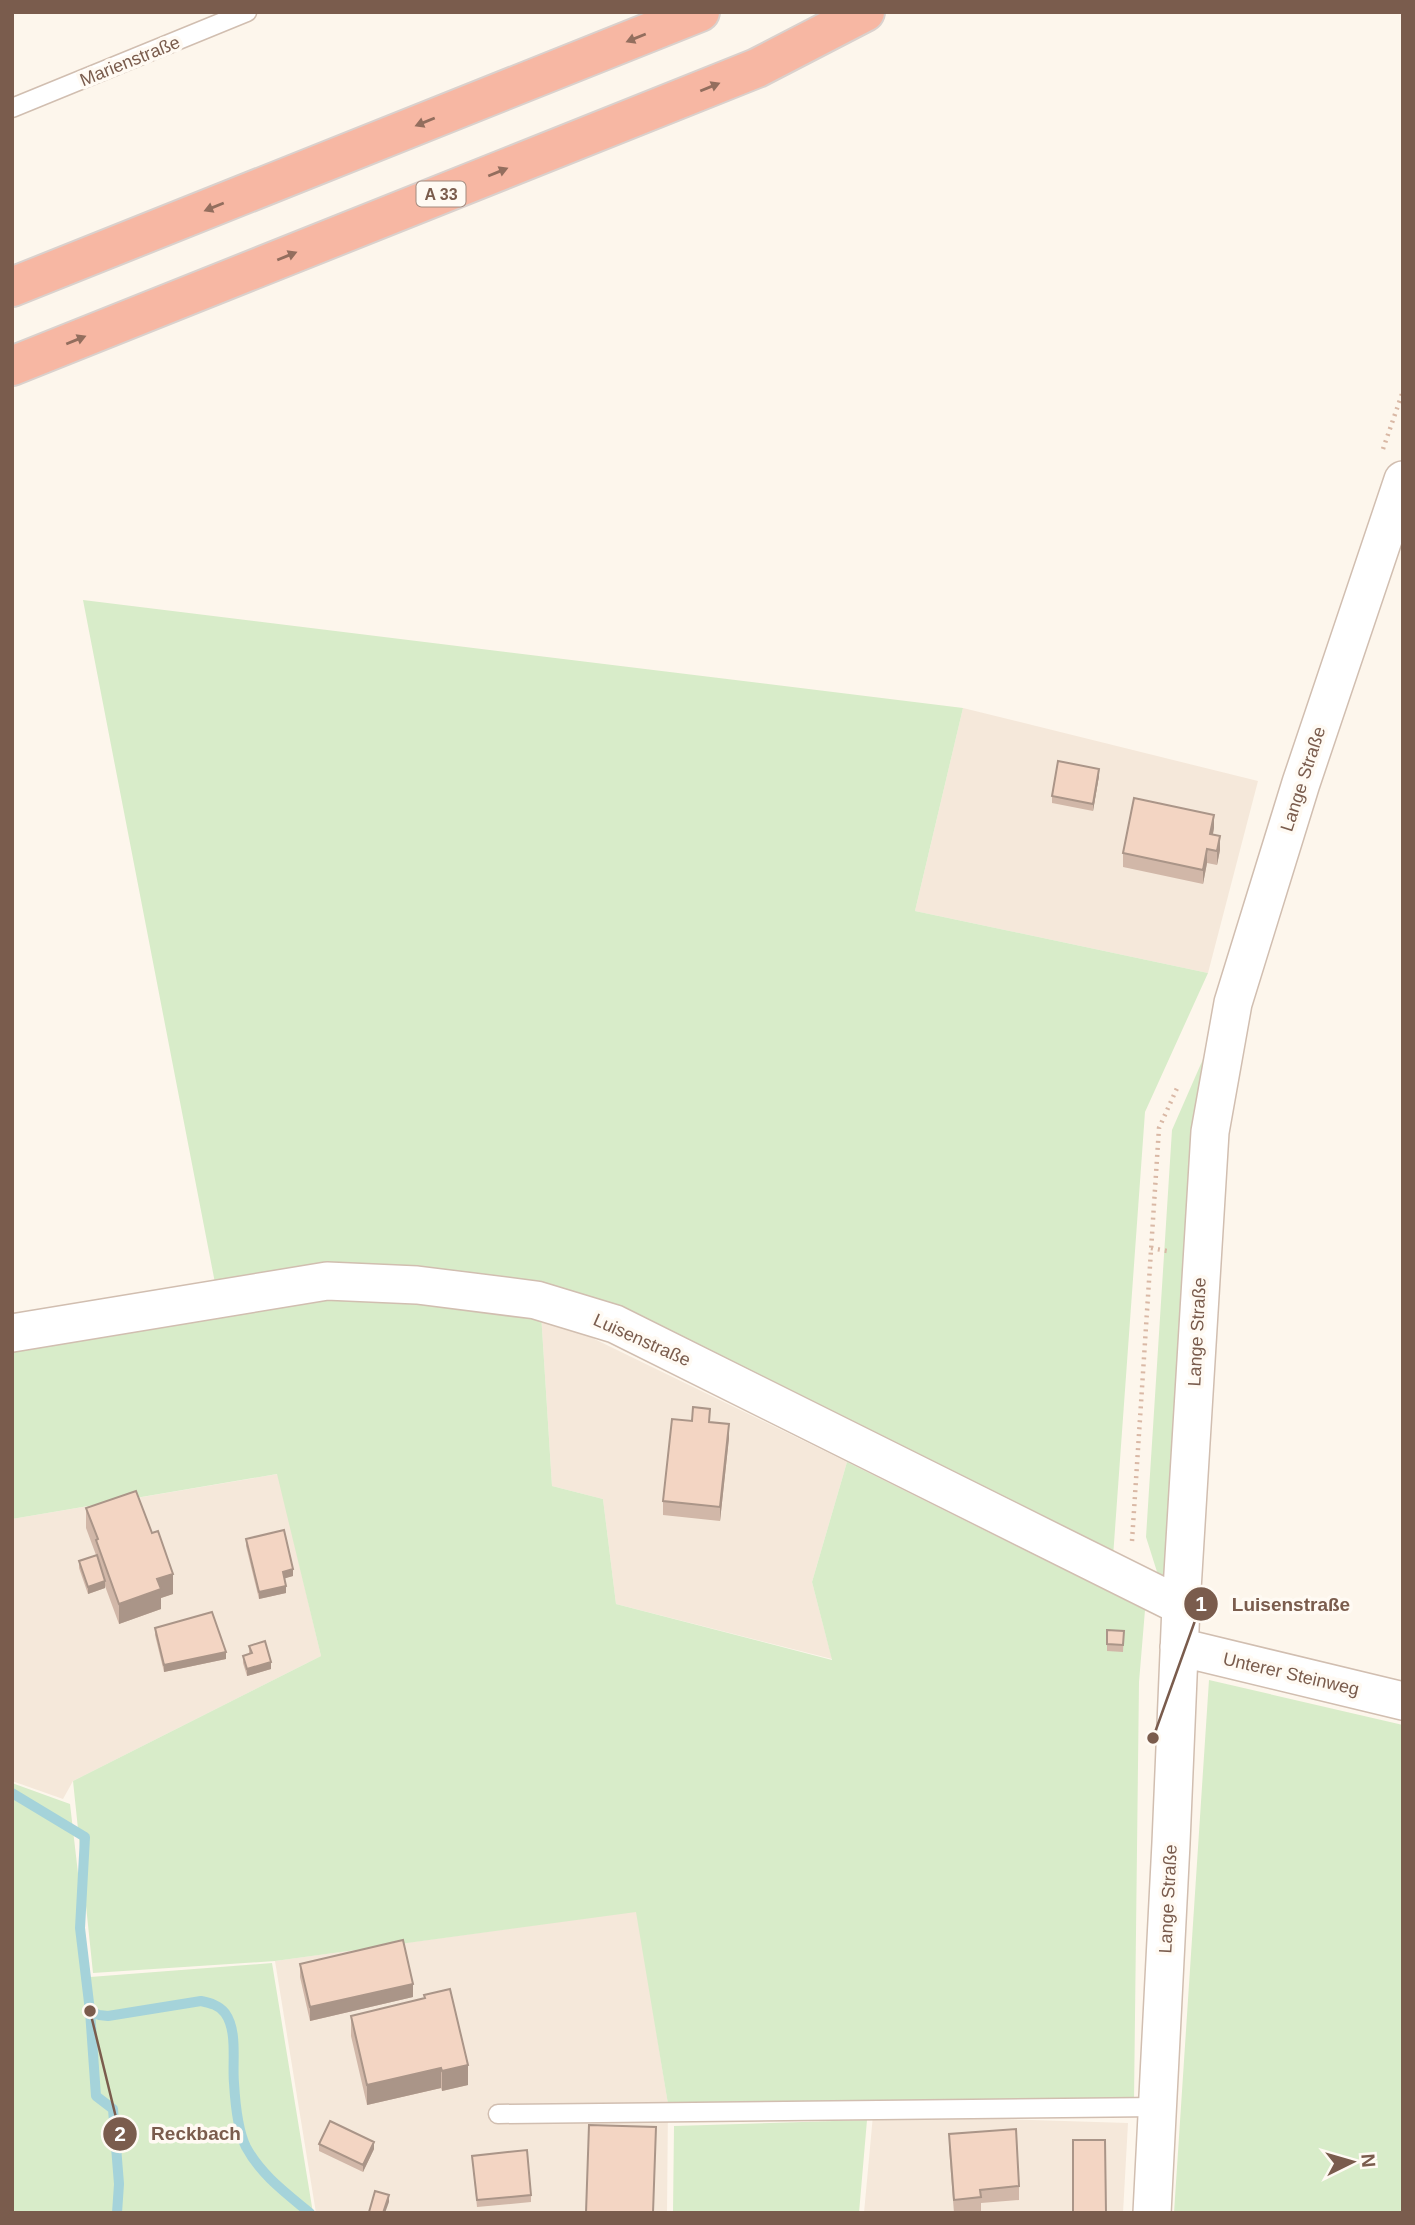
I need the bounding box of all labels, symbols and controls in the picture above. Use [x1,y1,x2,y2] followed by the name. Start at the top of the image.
[77,32,183,90] street label: Marienstraße
[626,32,647,43] one-way arrow
[699,82,720,93] one-way arrow
[414,117,435,128] one-way arrow
[488,166,509,177] one-way arrow
[416,182,466,206] road number: A 33
[203,201,224,212] one-way arrow
[277,250,297,262] one-way arrow
[65,335,86,346] one-way arrow
[1277,724,1329,834] street label: Lange Straße
[1184,1277,1210,1387] street label: Lange Straße
[590,1310,694,1370] street label: Luisenstraße
[1183,1584,1365,1624] callout: Luisenstraße
[1195,1592,1207,1615] text: 1
[1232,1594,1350,1615] text: Luisenstraße
[1221,1649,1361,1699] street label: Unterer Steinweg
[1155,1844,1181,1954] street label: Lange Straße
[102,2114,255,2154] callout: Reckbach
[114,2122,126,2145] text: 2
[151,2123,241,2144] text: Reckbach
[1317,2127,1387,2197] north arrow
[1357,2153,1379,2168] text: N

